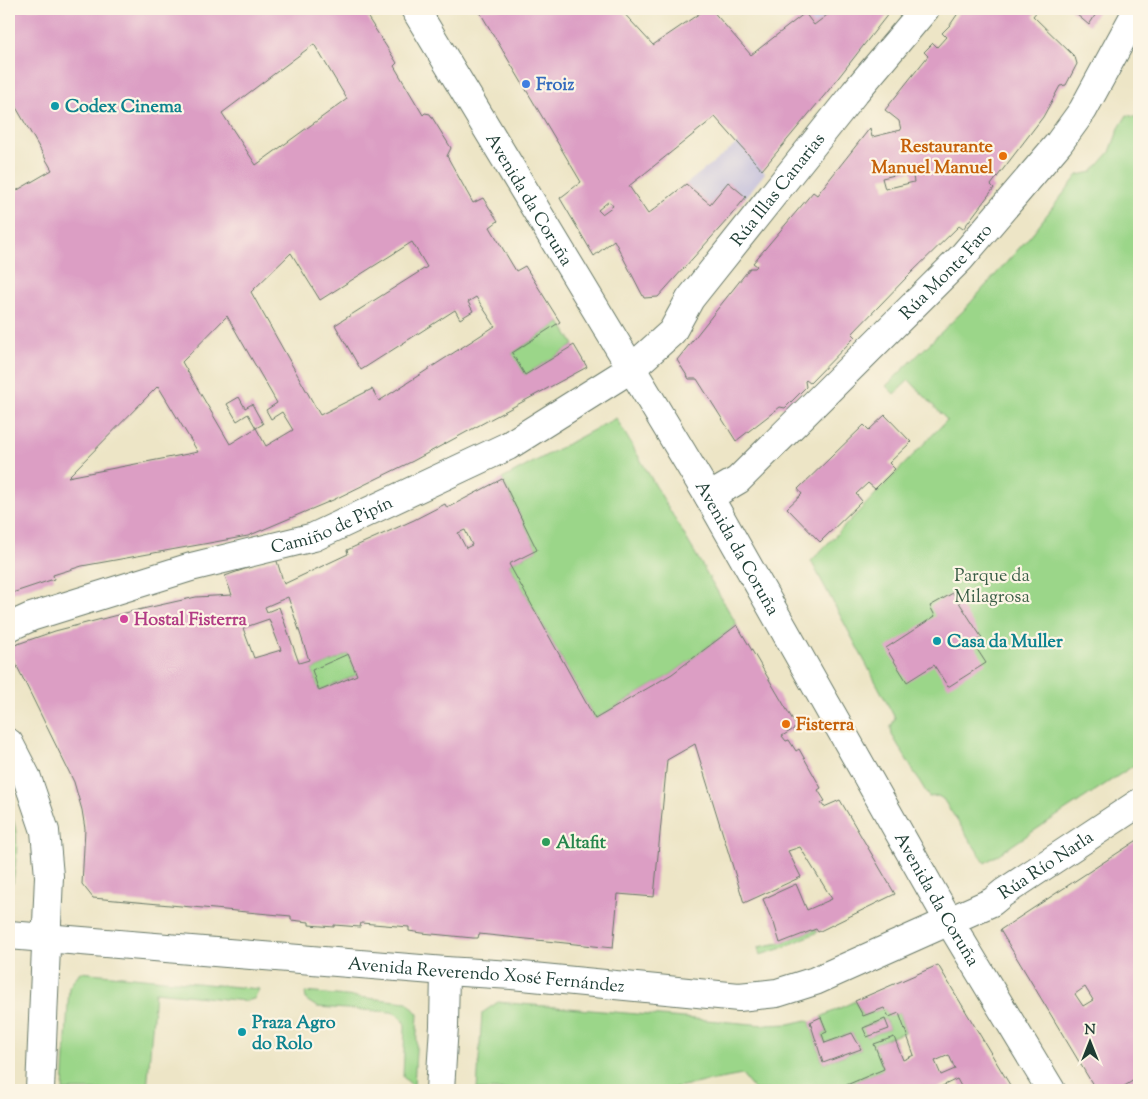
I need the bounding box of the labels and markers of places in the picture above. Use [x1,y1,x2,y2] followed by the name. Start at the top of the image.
[536,73,574,99] place label: Froiz
[520,78,532,90] marker: Froiz
[65,95,183,121] place label: Codex Cinema
[49,100,61,112] marker: Codex Cinema
[871,135,994,182] place label: Restaurante Manuel Manuel
[997,150,1009,162] marker: Restaurante Manuel Manuel
[134,608,247,634] place label: Hostal Fisterra
[118,613,130,625] marker: Hostal Fisterra
[947,630,1063,656] place label: Casa da Muller
[931,635,943,647] marker: Casa da Muller
[796,713,855,739] place label: Fisterra
[780,718,792,730] marker: Fisterra
[556,831,607,857] place label: Altafit
[540,836,552,848] marker: Altafit
[252,1011,336,1058] place label: Praza Agro do Rolo
[236,1026,248,1038] marker: Praza Agro do Rolo

